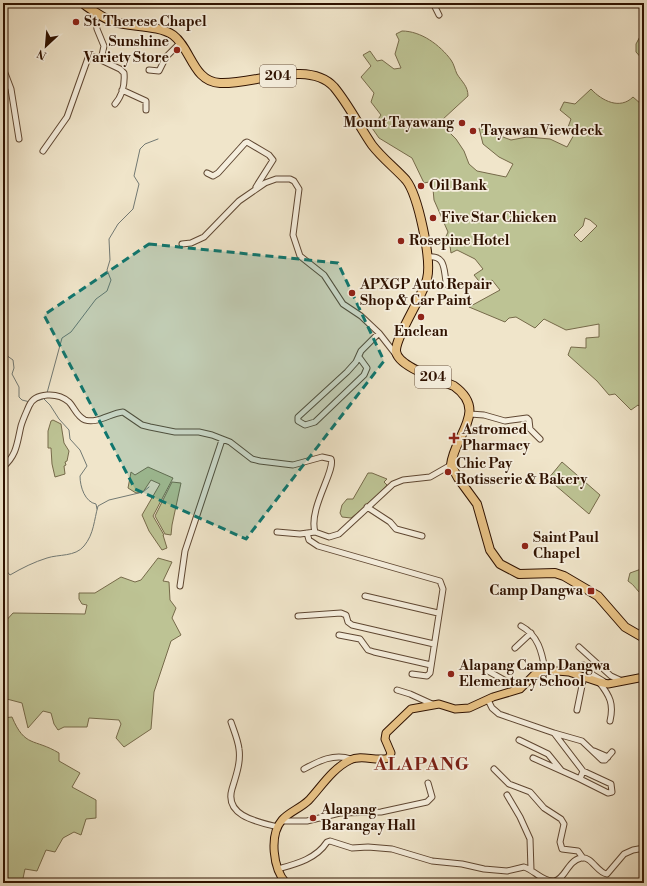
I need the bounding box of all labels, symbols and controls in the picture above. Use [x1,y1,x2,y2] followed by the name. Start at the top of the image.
[84,13,207,31] place label: St. Therese Chapel
[71,17,81,27] marker: St. Therese Chapel
[26,26,66,66] north arrow
[83,33,169,67] place label: Sunshine Variety Store
[172,45,182,55] marker: Sunshine Variety Store
[35,46,49,62] text: N
[260,65,296,87] road number: 204
[343,114,455,132] place label: Mount Tayawang
[457,118,467,128] marker: Mount Tayawang
[481,122,603,140] place label: Tayawan Viewdeck
[468,126,478,136] marker: Tayawan Viewdeck
[429,177,488,195] place label: Oil Bank
[416,181,426,191] marker: Oil Bank
[441,209,557,227] place label: Five Star Chicken
[428,213,438,223] marker: Five Star Chicken
[409,232,510,250] place label: Rosepine Hotel
[396,236,406,246] marker: Rosepine Hotel
[359,276,492,310] place label: APXGP Auto Repair Shop & Car Paint
[347,288,357,298] marker: APXGP Auto Repair Shop & Car Paint
[416,312,426,322] marker: Enclean
[394,323,448,341] place label: Enclean
[415,366,451,388] road number: 204
[461,421,531,455] place label: Astromed Pharmacy
[449,433,459,443] marker: Astromed Pharmacy
[456,455,588,489] place label: Chic Pay Rotisserie & Bakery
[443,467,453,477] marker: Chic Pay Rotisserie & Bakery
[533,529,599,563] place label: Saint Paul Chapel
[520,541,530,551] marker: Saint Paul Chapel
[489,582,583,600] place label: Camp Dangwa
[586,586,596,596] marker: Camp Dangwa
[458,657,611,691] place label: Alapang Camp Dangwa Elementary School
[446,669,456,679] marker: Alapang Camp Dangwa Elementary School
[373,753,470,776] district label: ALAPANG
[320,801,416,835] place label: Alapang Barangay Hall
[308,813,318,823] marker: Alapang Barangay Hall

